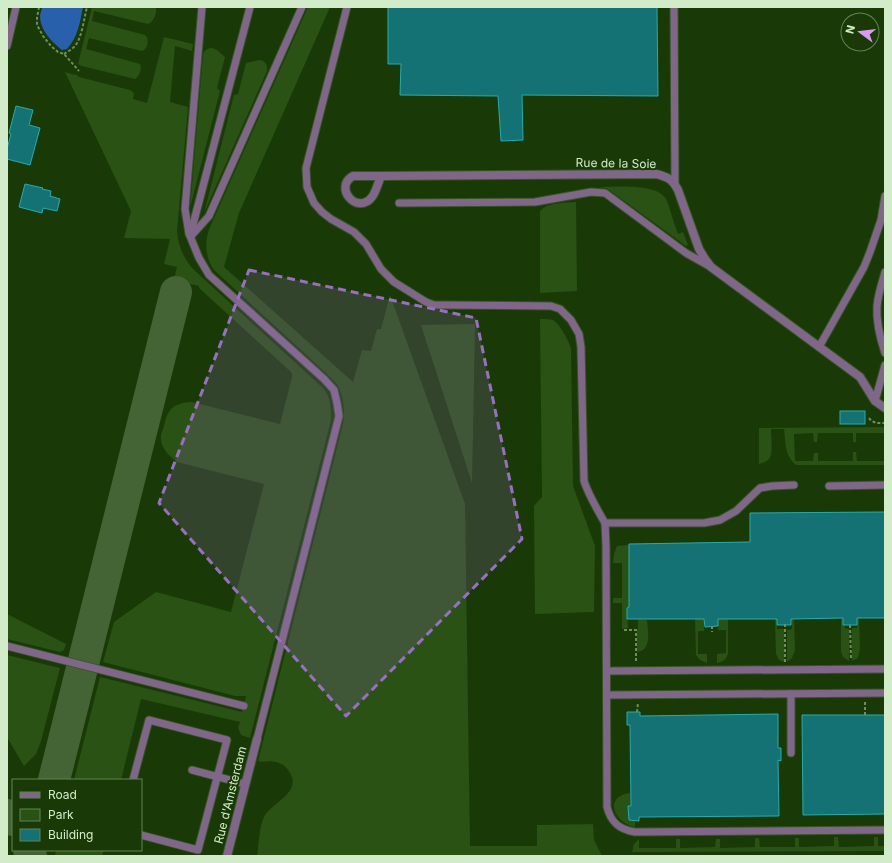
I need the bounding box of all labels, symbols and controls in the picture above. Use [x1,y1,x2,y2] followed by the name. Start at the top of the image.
[840,12,880,52] north arrow
[842,24,858,35] text: N
[576,155,656,171] street label: Rue de la Soie
[211,745,249,845] street label: Rue d'Amsterdam
[12,779,142,851] legend
[48,787,77,802] text: Road
[48,807,74,822] text: Park
[48,827,93,842] text: Building

